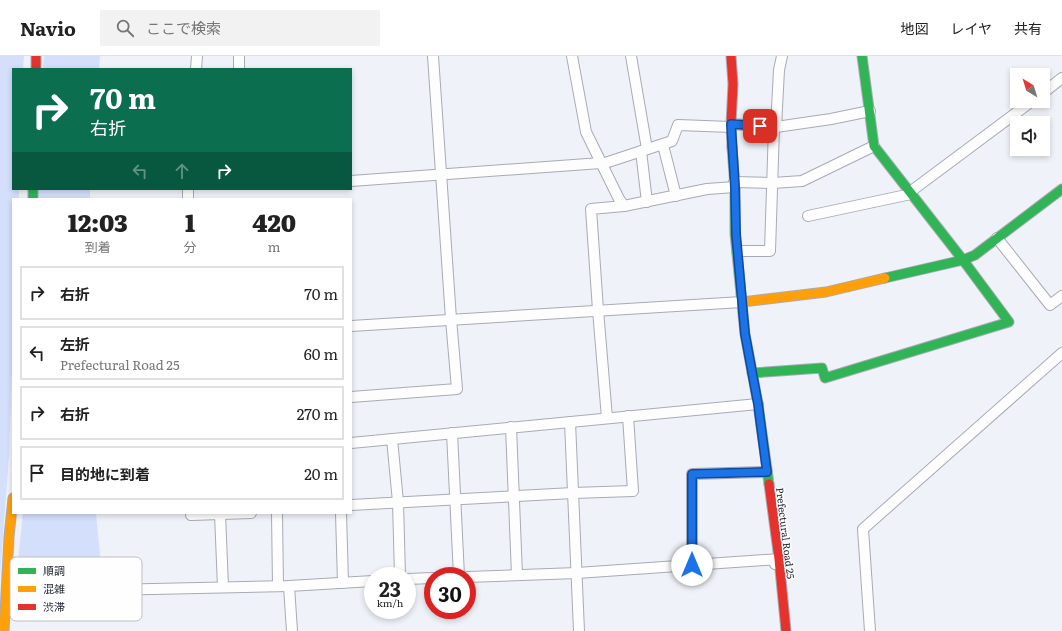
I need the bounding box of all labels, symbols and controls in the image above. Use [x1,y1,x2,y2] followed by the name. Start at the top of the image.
[100,10,380,46] search box
[20,14,76,42] text: Navio
[146,16,221,39] text: ここで検索
[114,17,136,39] icon: search
[900,18,928,38] text: 地図
[950,18,992,38] text: レイヤ
[1014,18,1042,38] text: 共有
[1010,68,1050,108] north arrow
[1010,68,1050,156] map controls
[90,76,156,118] text: 70 m
[24,84,76,136] icon: right
[743,109,777,143] pin
[90,114,126,141] text: 右折
[749,115,771,137] icon: arrive
[1010,116,1050,156] button: sound
[129,160,151,182] icon: left
[171,160,193,182] icon: ahead
[213,160,235,182] icon: right
[68,204,128,239] text: 12:03
[185,204,195,239] text: 1
[252,204,296,239] text: 420
[85,237,111,256] text: 到着
[183,237,196,256] text: 分
[268,237,280,256] text: m
[26,282,48,304] icon: right
[60,282,90,305] text: 右折
[304,282,338,305] text: 70 m
[60,332,90,355] text: 左折
[26,342,48,364] icon: left
[304,342,338,365] text: 60 m
[60,355,180,374] text: Prefectural Road 25
[26,402,48,424] icon: right
[60,402,90,425] text: 右折
[297,402,338,425] text: 270 m
[26,462,48,484] icon: arrive
[60,462,150,485] text: 目的地に到着
[304,462,338,485] text: 20 m
[773,486,799,580] street label: Prefectural Road 25
[671,544,713,586] position arrow
[10,557,142,621] legend
[43,562,65,578] text: 順調
[424,567,476,619] speed limit sign: 30
[379,573,401,603] text: 23
[43,580,65,596] text: 混雑
[377,595,403,610] text: km/h
[43,598,65,614] text: 渋滞

